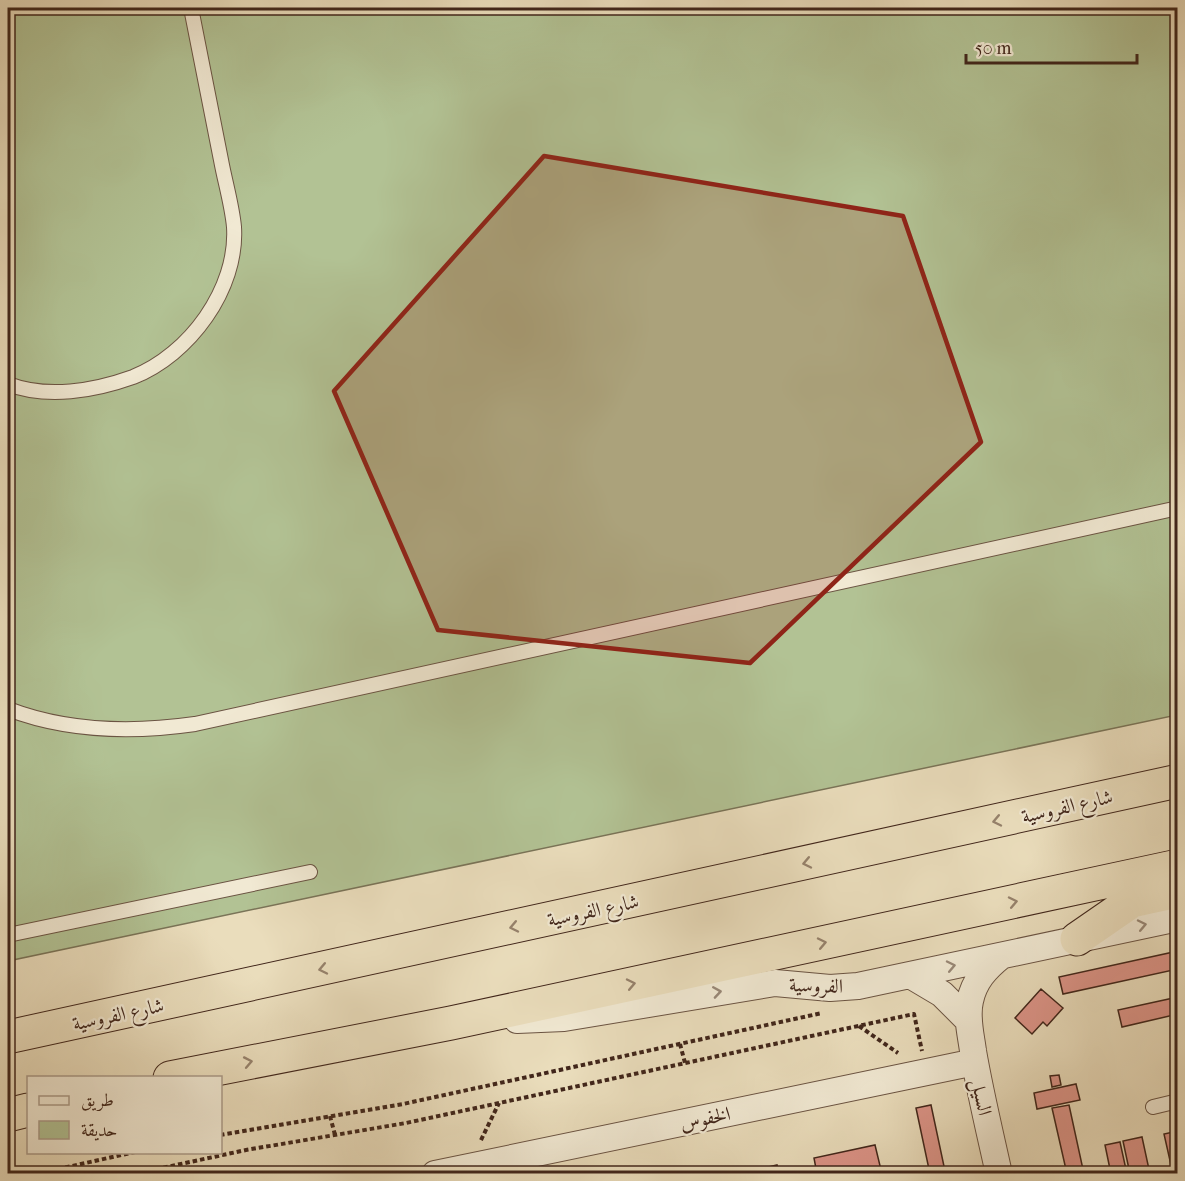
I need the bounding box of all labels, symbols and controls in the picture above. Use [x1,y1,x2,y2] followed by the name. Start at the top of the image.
[966,27,1137,65] scale bar
[975,38,1012,59] text: 50 m
[1019,785,1116,834] street label: شارع الفروسية
[993,814,1003,827] one-way arrow
[802,856,812,869] one-way arrow
[545,890,642,937] street label: شارع الفروسية
[1007,896,1017,909] one-way arrow
[1136,919,1146,932] one-way arrow
[509,920,519,933] one-way arrow
[817,937,827,950] one-way arrow
[946,961,956,974] one-way arrow
[319,962,329,975] one-way arrow
[789,973,843,999] street label: الفروسية
[626,978,636,991] one-way arrow
[713,987,722,999] one-way arrow
[70,994,167,1041] street label: شارع الفروسية
[243,1056,253,1069] one-way arrow
[27,1076,222,1154] legend
[963,1077,997,1118] street label: السيل
[81,1090,114,1112] text: طريق
[678,1102,733,1136] street label: الخفوس
[81,1120,117,1141] text: حديقة

